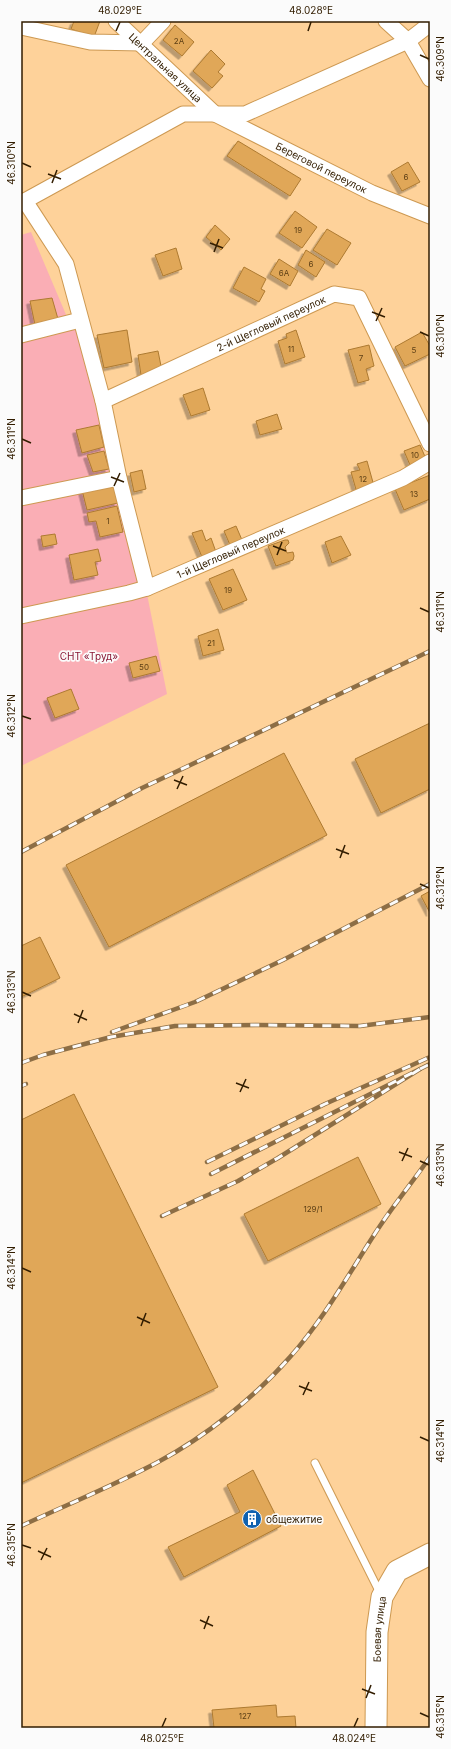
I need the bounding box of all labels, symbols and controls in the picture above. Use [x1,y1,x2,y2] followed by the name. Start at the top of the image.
[98,4,142,16] text: 48.029°E
[289,4,333,16] text: 48.028°E
[127,31,204,105] street label: Центральная улица
[174,36,185,46] house number: 2А
[434,36,446,82] text: 46.309°N
[274,140,370,196] street label: Береговой переулок
[5,141,17,185] text: 46.310°N
[404,172,409,182] house number: 6
[294,225,302,235] house number: 19
[309,259,314,269] house number: 6
[279,268,290,278] house number: 6А
[214,293,328,354] street label: 2-й Щегловый переулок
[434,314,446,358] text: 46.310°N
[288,344,294,354] house number: 11
[412,345,417,355] house number: 5
[359,353,364,363] house number: 7
[5,418,17,460] text: 46.311°N
[411,450,419,460] house number: 10
[359,474,367,484] house number: 12
[410,489,418,499] house number: 13
[106,516,110,526] house number: 1
[175,523,287,581] street label: 1-й Щегловый переулок
[224,585,232,595] house number: 19
[434,591,446,633] text: 46.311°N
[207,638,215,648] house number: 21
[60,650,118,662] park label: СНТ «Труд»
[139,662,149,672] house number: 50
[5,694,17,738] text: 46.312°N
[434,866,446,910] text: 46.312°N
[5,970,17,1014] text: 46.313°N
[434,1143,446,1187] text: 46.313°N
[303,1204,323,1214] house number: 129/1
[5,1246,17,1290] text: 46.314°N
[434,1419,446,1463] text: 46.314°N
[241,1508,263,1530] building icon: общежитие
[266,1513,323,1525] place label: общежитие
[5,1523,17,1567] text: 46.315°N
[371,1595,388,1662] street label: Боевая улица
[434,1695,446,1739] text: 46.315°N
[239,1711,252,1721] house number: 127
[140,1732,184,1744] text: 48.025°E
[332,1732,376,1744] text: 48.024°E

